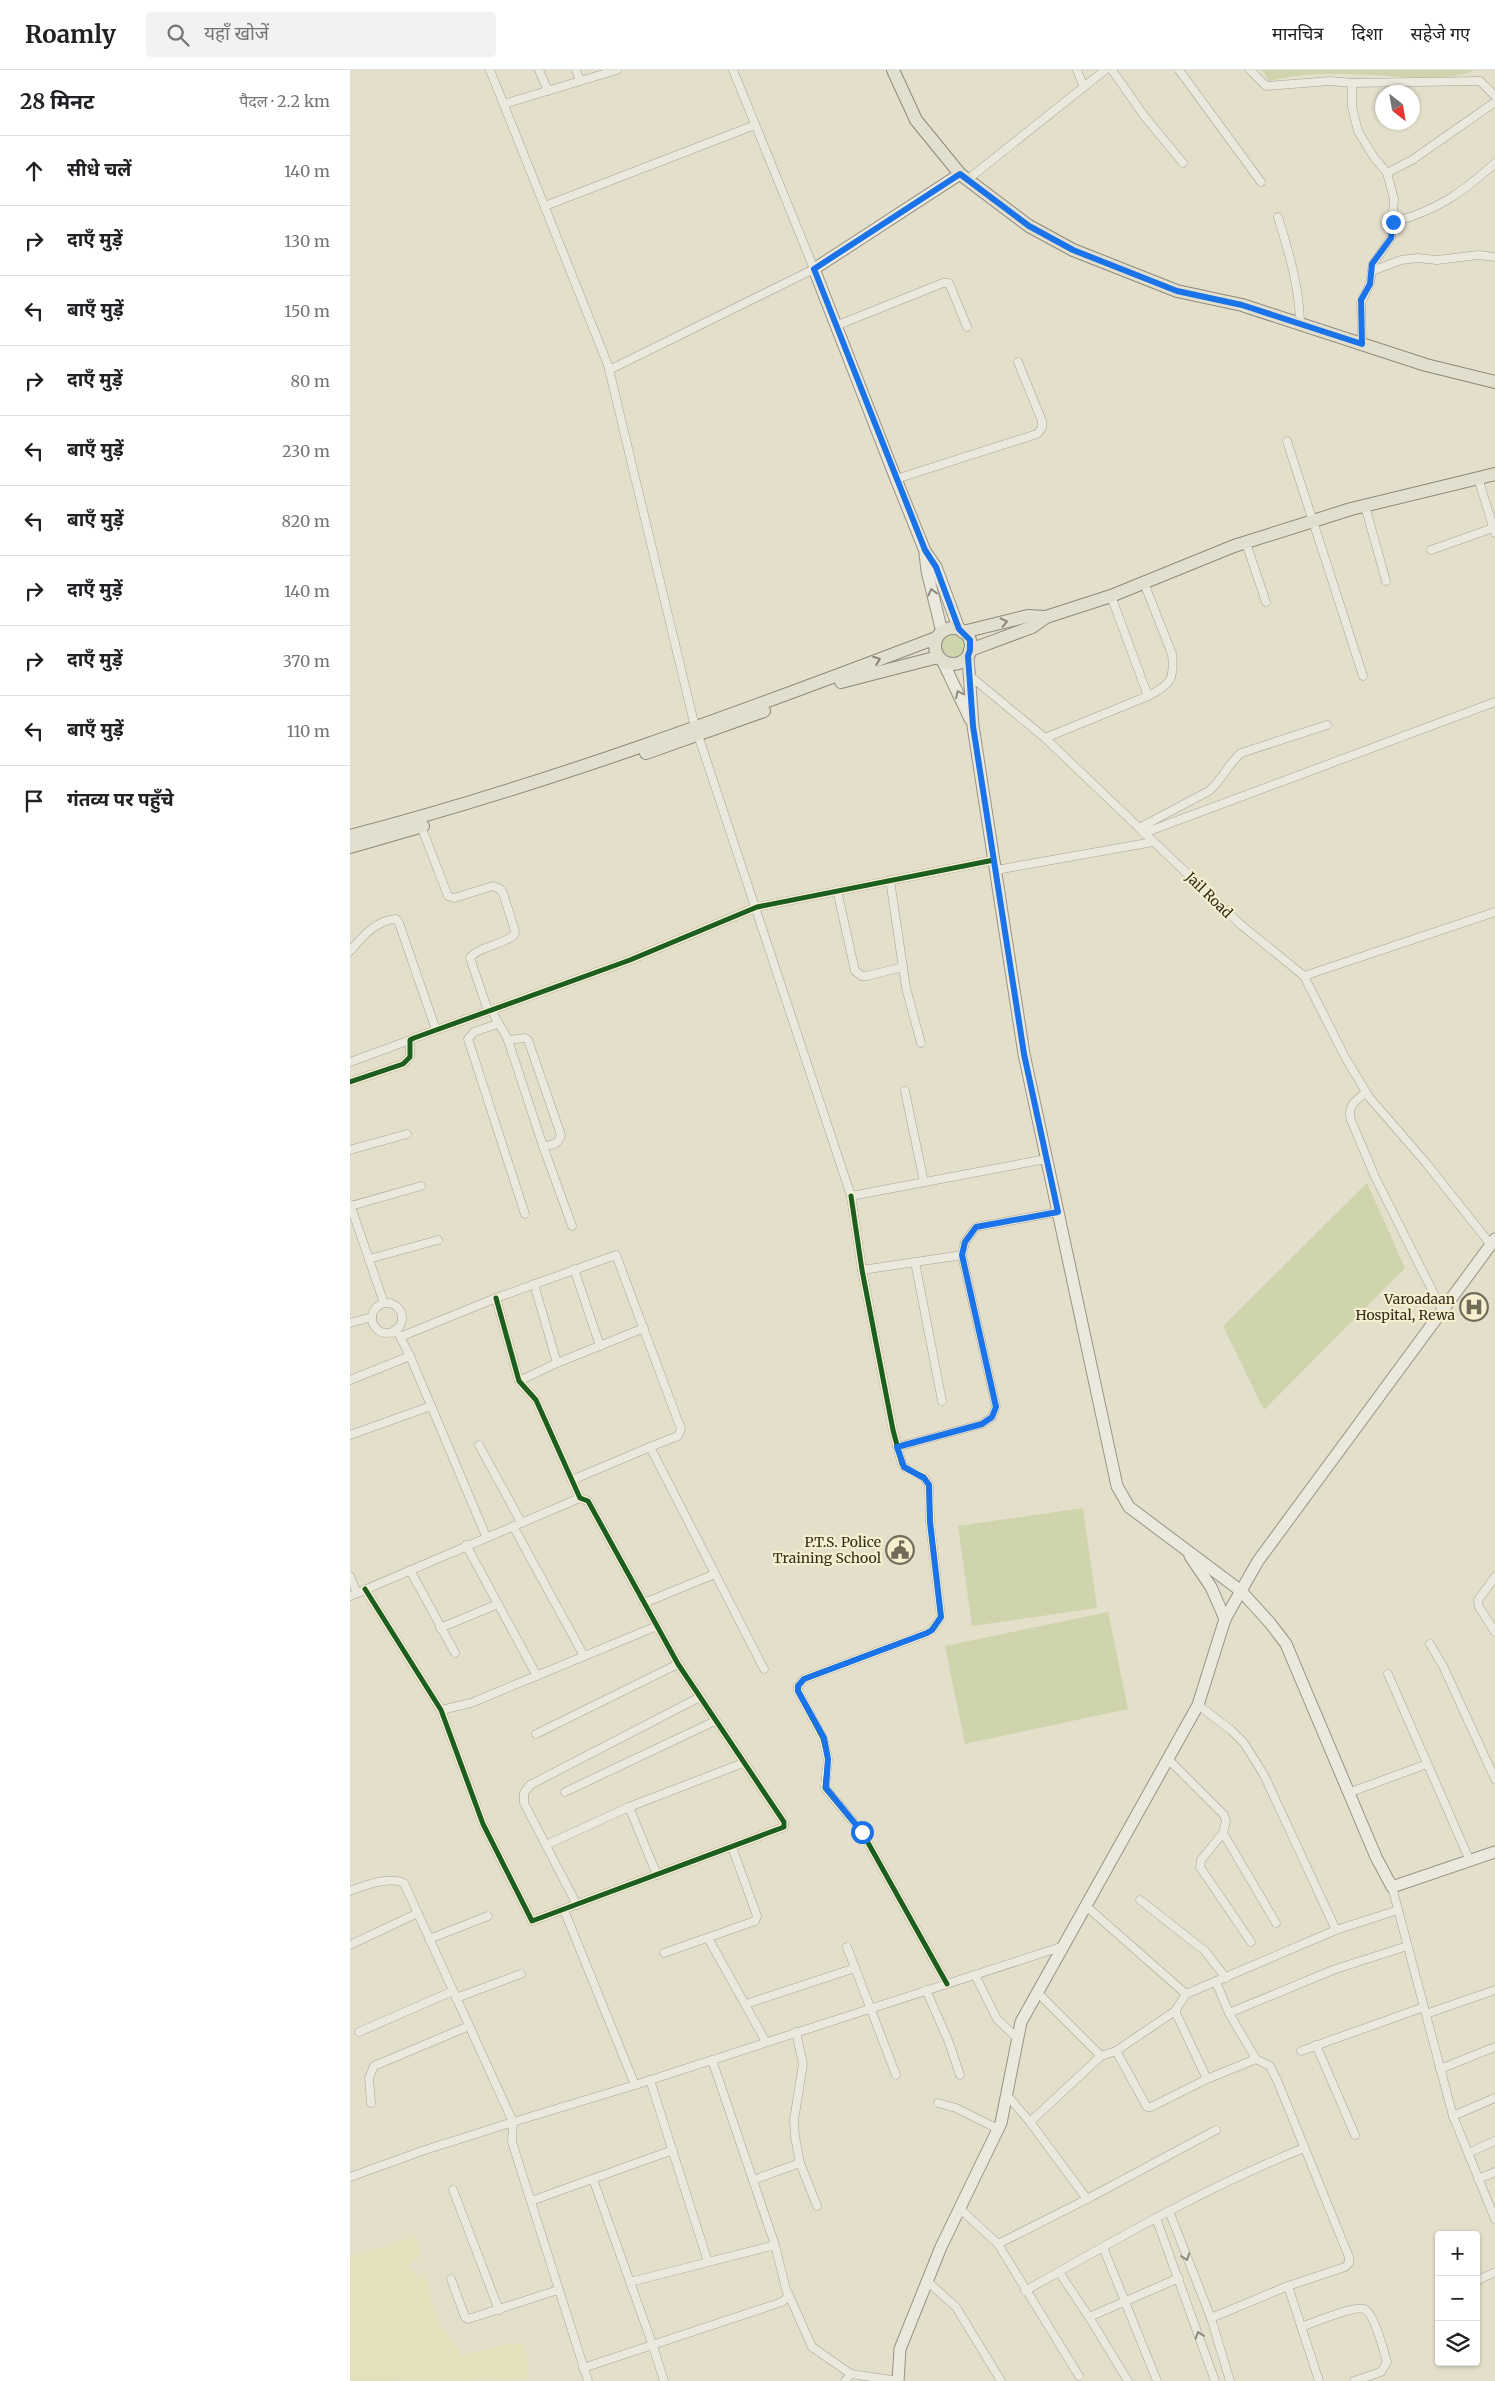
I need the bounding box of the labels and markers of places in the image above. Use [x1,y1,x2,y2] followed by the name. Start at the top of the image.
[1355,1290,1455,1324] place label: Varoadaan Hospital, Rewa
[1459,1292,1489,1322] hospital icon: Varoadaan Hospital, Rewa
[773,1533,882,1567] place label: P.T.S. Police Training School
[885,1535,915,1565] public building icon: P.T.S. Police Training School

